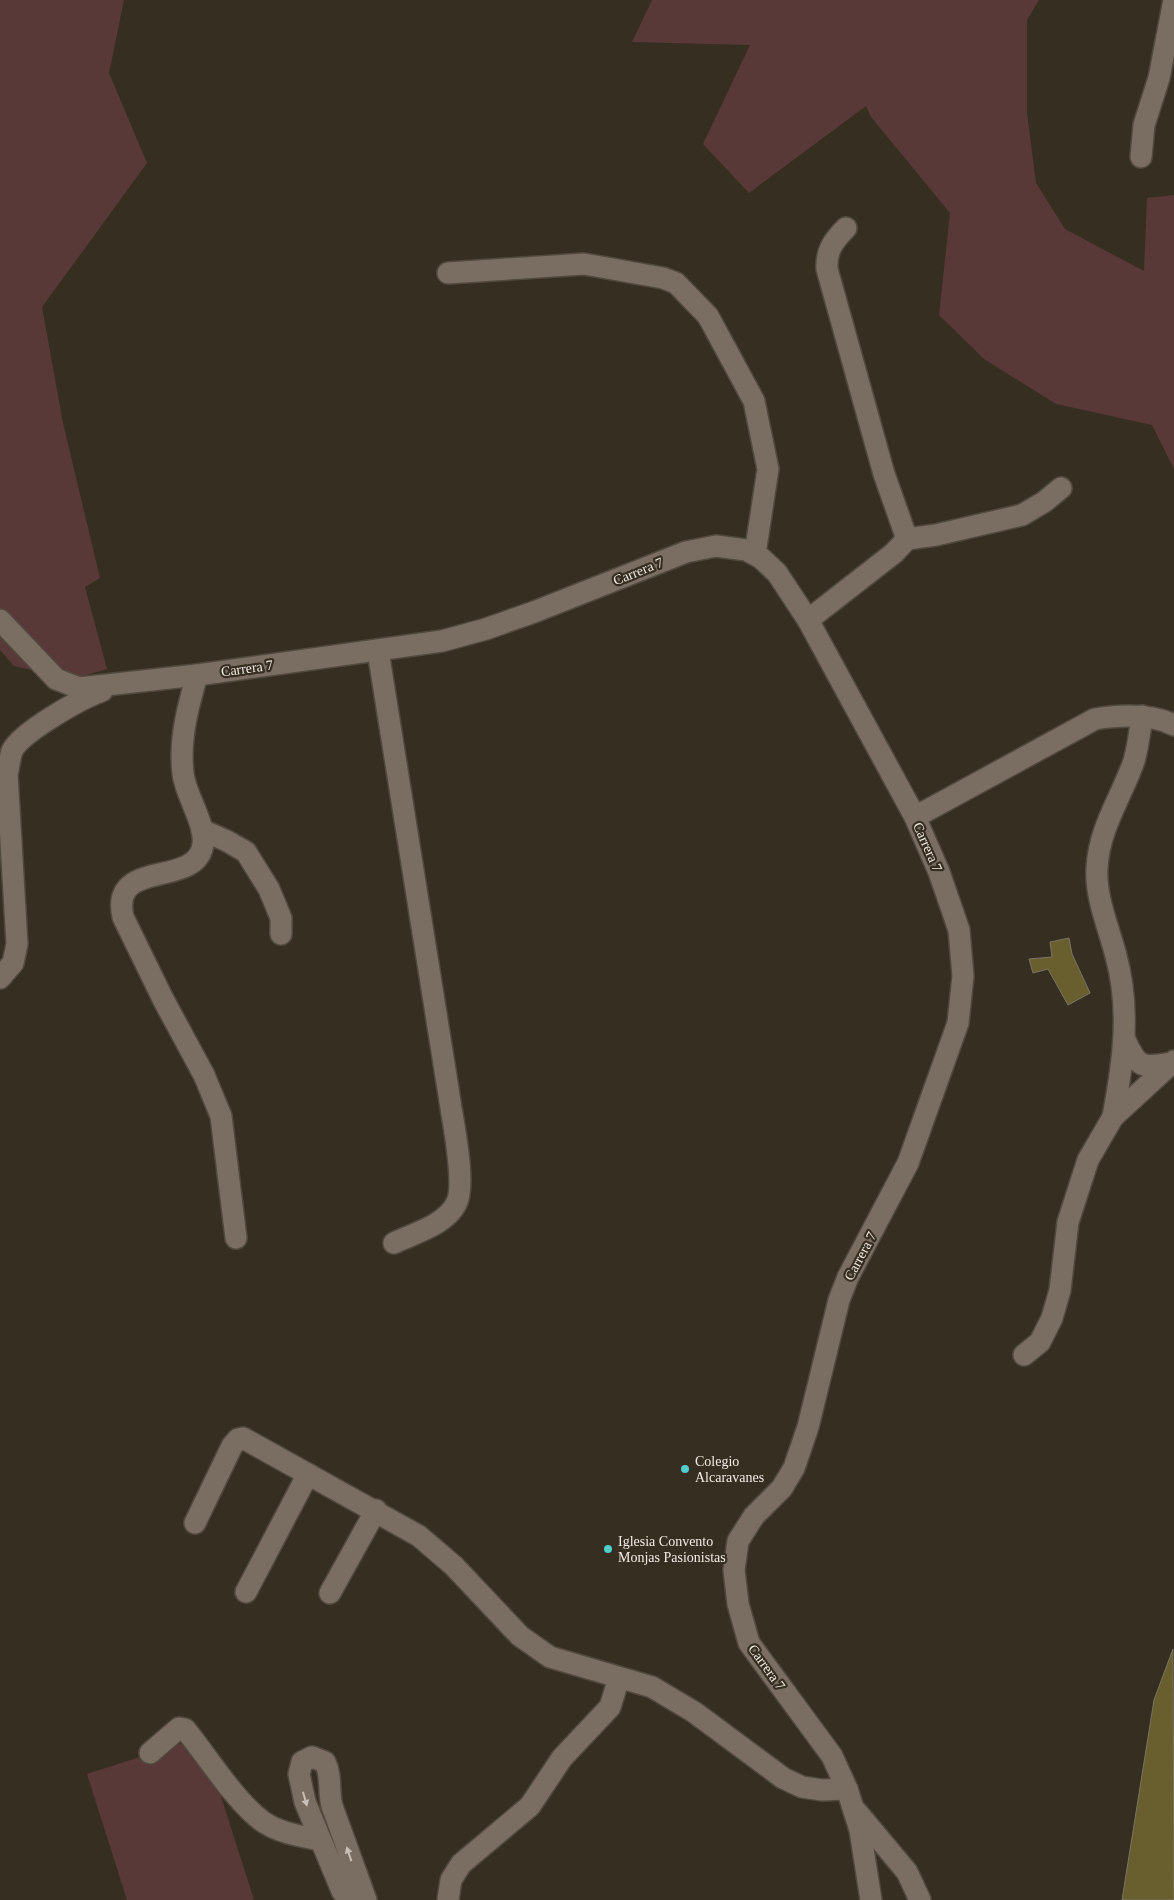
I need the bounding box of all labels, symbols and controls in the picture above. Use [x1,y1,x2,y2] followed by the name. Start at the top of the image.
[611,555,665,588] street label: Carrera 7
[220,657,274,680] street label: Carrera 7
[910,820,945,874] street label: Carrera 7
[842,1230,879,1283] street label: Carrera 7
[695,1454,764,1485] place label: Colegio Alcaravanes
[679,1463,691,1475] marker: Colegio Alcaravanes
[618,1534,726,1565] place label: Iglesia Convento Monjas Pasionistas
[602,1543,614,1555] marker: Iglesia Convento Monjas Pasionistas
[745,1642,788,1693] street label: Carrera 7
[301,1791,309,1806] one-way arrow
[345,1847,352,1862] one-way arrow

